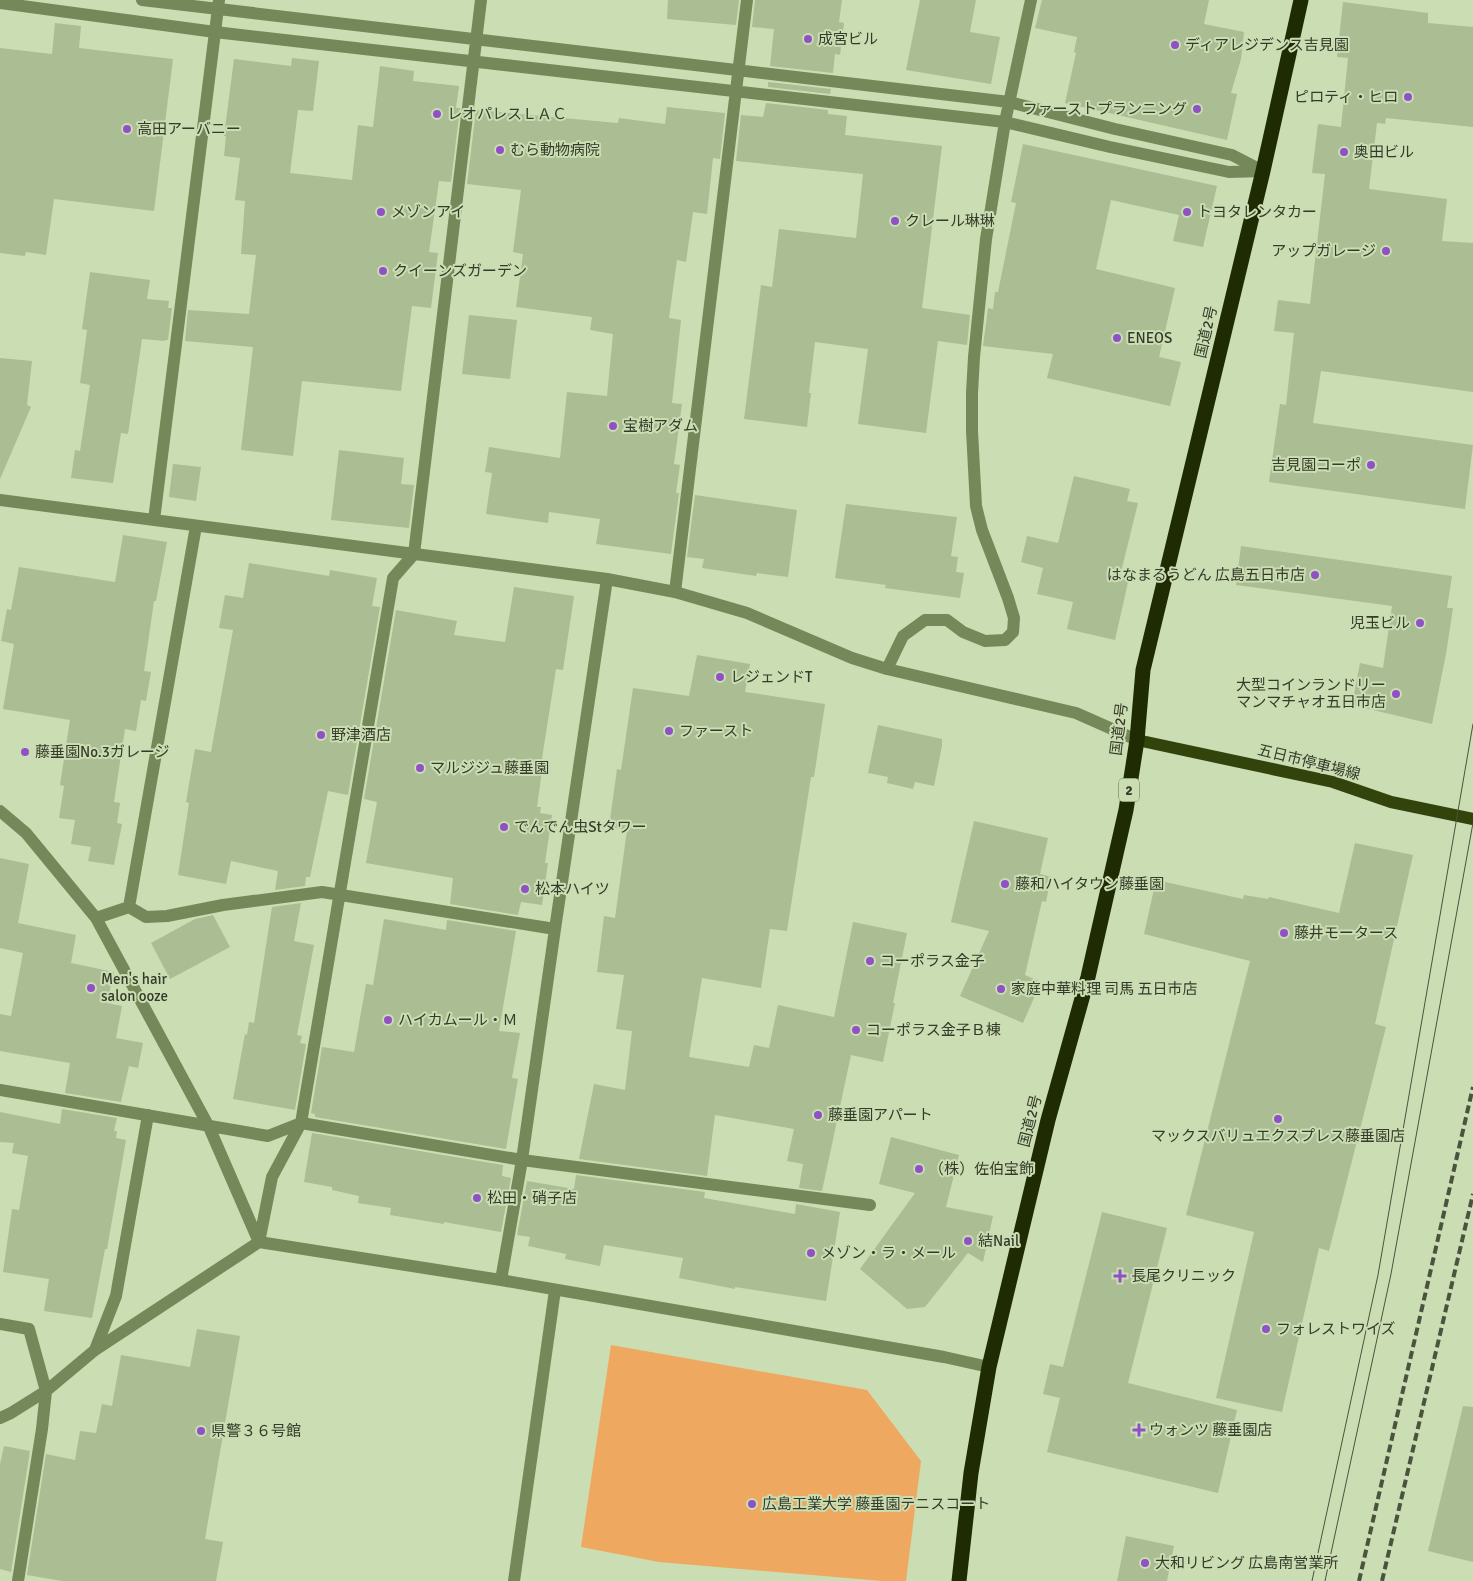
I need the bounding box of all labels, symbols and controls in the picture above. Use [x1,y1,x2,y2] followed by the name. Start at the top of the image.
[818,30,878,48] place label: 成宮ビル
[802,33,814,45] marker: 成宮ビル
[1185,36,1349,54] place label: ディアレジデンス吉見園
[1169,39,1181,51] marker: ディアレジデンス吉見園
[1294,88,1398,106] place label: ピロティ・ヒロ
[1402,91,1414,103] marker: ピロティ・ヒロ
[1023,100,1187,118] place label: ファーストプランニング
[1191,103,1203,115] marker: ファーストプランニング
[447,105,567,123] place label: レオパレスＬＡＣ
[431,108,443,120] marker: レオパレスＬＡＣ
[137,120,241,138] place label: 高田アーバニー
[121,123,133,135] marker: 高田アーバニー
[510,141,600,159] place label: むら動物病院
[1354,143,1414,161] place label: 奥田ビル
[494,144,506,156] marker: むら動物病院
[1338,146,1350,158] marker: 奥田ビル
[391,203,465,221] place label: メゾンアイ
[1197,203,1317,221] place label: トヨタレンタカー
[375,206,387,218] marker: メゾンアイ
[1181,206,1193,218] marker: トヨタレンタカー
[905,212,995,230] place label: クレール琳琳
[889,215,901,227] marker: クレール琳琳
[1271,242,1376,260] place label: アップガレージ
[1380,245,1392,257] marker: アップガレージ
[393,262,527,280] place label: クイーンズガーデン
[377,265,389,277] marker: クイーンズガーデン
[1191,304,1221,360] street label: 国道2号
[1127,329,1172,347] place label: ENEOS
[1111,332,1123,344] marker: ENEOS
[623,417,698,435] place label: 宝樹アダム
[607,420,619,432] marker: 宝樹アダム
[1271,456,1361,474] place label: 吉見園コーポ
[1365,459,1377,471] marker: 吉見園コーポ
[1107,566,1305,584] place label: はなまるうどん 広島五日市店
[1309,569,1321,581] marker: はなまるうどん 広島五日市店
[1350,614,1410,632] place label: 児玉ビル
[1414,617,1426,629] marker: 児玉ビル
[730,668,813,686] place label: レジェンドT
[714,671,726,683] marker: レジェンドT
[1236,676,1386,711] place label: 大型コインランドリー マンマチャオ五日市店
[1390,688,1402,700] marker: 大型コインランドリー マンマチャオ五日市店
[1107,702,1131,756] street label: 国道2号
[679,722,753,740] place label: ファースト
[663,725,675,737] marker: ファースト
[331,726,391,744] place label: 野津酒店
[315,729,327,741] marker: 野津酒店
[1256,741,1362,783] street label: 五日市停車場線
[35,743,170,761] place label: 藤垂園No.3ガレージ
[19,746,31,758] marker: 藤垂園No.3ガレージ
[430,759,549,777] place label: マルジジュ藤垂園
[414,762,426,774] marker: マルジジュ藤垂園
[1119,778,1139,802] road number: 2
[514,818,647,836] place label: でんでん虫Stタワー
[498,821,510,833] marker: でんでん虫Stタワー
[1015,875,1164,893] place label: 藤和ハイタウン藤垂園
[999,878,1011,890] marker: 藤和ハイタウン藤垂園
[535,880,610,898] place label: 松本ハイツ
[519,883,531,895] marker: 松本ハイツ
[1294,924,1398,942] place label: 藤井モータース
[1278,927,1290,939] marker: 藤井モータース
[880,952,985,970] place label: コーポラス金子
[864,955,876,967] marker: コーポラス金子
[101,970,168,1005] place label: Men's hair salon ooze
[1011,980,1198,998] place label: 家庭中華料理 司馬 五日市店
[85,982,97,994] marker: Men's hair salon ooze
[995,983,1007,995] marker: 家庭中華料理 司馬 五日市店
[398,1011,518,1029] place label: ハイカムール・Ｍ
[382,1014,394,1026] marker: ハイカムール・Ｍ
[866,1021,1001,1039] place label: コーポラス金子Ｂ棟
[850,1024,862,1036] marker: コーポラス金子Ｂ棟
[1015,1093,1045,1149] street label: 国道2号
[828,1106,933,1124] place label: 藤垂園アパート
[812,1109,824,1121] marker: 藤垂園アパート
[1272,1113,1284,1125] marker: マックスバリュエクスプレス藤垂園店
[1151,1127,1405,1145] place label: マックスバリュエクスプレス藤垂園店
[929,1160,1034,1178] place label: （株）佐伯宝飾
[913,1163,925,1175] marker: （株）佐伯宝飾
[487,1189,577,1207] place label: 松田・硝子店
[471,1192,483,1204] marker: 松田・硝子店
[978,1232,1019,1250] place label: 結Nail
[962,1235,974,1247] marker: 結Nail
[821,1244,956,1262] place label: メゾン・ラ・メール
[805,1247,817,1259] marker: メゾン・ラ・メール
[1131,1267,1236,1285] place label: 長尾クリニック
[1113,1269,1127,1283] marker: 長尾クリニック
[1276,1320,1396,1338] place label: フォレストワイズ
[1260,1323,1272,1335] marker: フォレストワイズ
[1149,1421,1272,1439] place label: ウォンツ 藤垂園店
[211,1422,301,1440] place label: 県警３６号館
[1133,1424,1145,1436] marker: ウォンツ 藤垂園店
[195,1425,207,1437] marker: 県警３６号館
[762,1495,990,1513] place label: 広島工業大学 藤垂園テニスコート
[746,1498,758,1510] marker: 広島工業大学 藤垂園テニスコート
[1155,1554,1338,1572] place label: 大和リビング 広島南営業所
[1139,1557,1151,1569] marker: 大和リビング 広島南営業所

